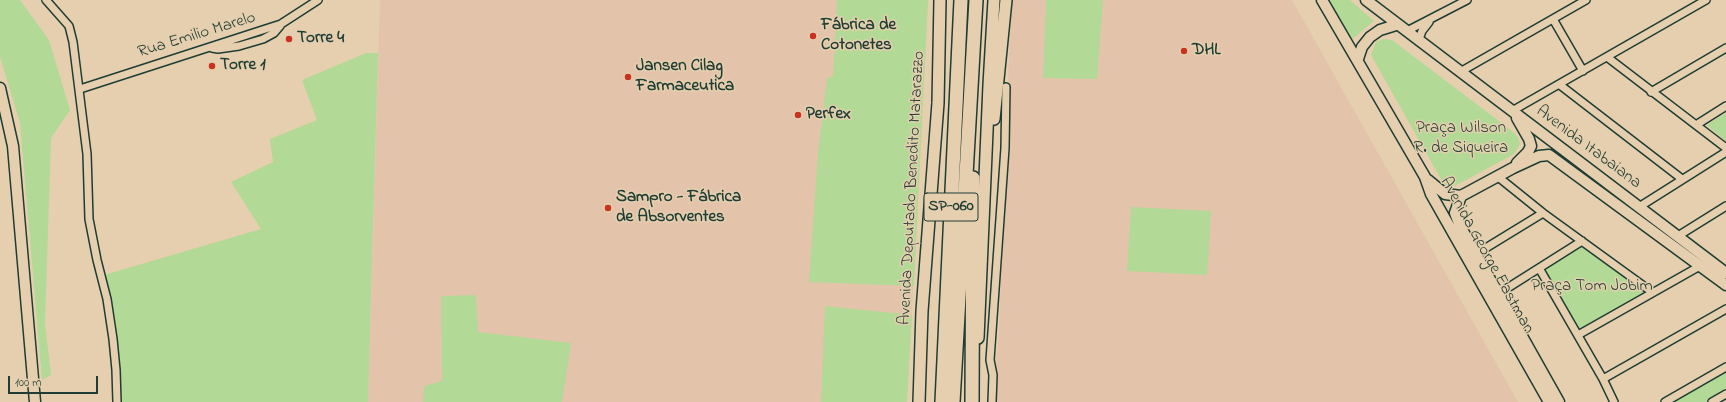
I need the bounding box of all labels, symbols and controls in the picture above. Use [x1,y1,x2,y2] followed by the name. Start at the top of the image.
[136,8,258,64] street label: Rua Emilio Marelo
[821,16,896,56] place label: Fábrica de Cotonetes
[297,29,344,49] place label: Torre 4
[808,31,818,41] marker: Fábrica de Cotonetes
[284,34,294,44] marker: Torre 4
[1192,41,1221,61] place label: DHL
[1179,46,1189,56] marker: DHL
[896,50,930,326] street label: Avenida Deputado Benedito Matarazzo
[220,56,266,76] place label: Torre 1
[636,57,734,97] place label: Jansen Cilag Farmaceutica
[207,61,217,71] marker: Torre 1
[623,72,633,82] marker: Jansen Cilag Farmaceutica
[1531,102,1645,194] street label: Avenida Itabaiana
[806,105,851,125] place label: Perfex
[793,110,803,120] marker: Perfex
[1414,119,1508,159] park label: Praça Wilson R. de Siqueira
[1434,174,1538,338] street label: Avenida George Eastman
[616,188,741,228] place label: Sampro - Fábrica de Absorventes
[924,193,978,221] road number: SP-060
[603,203,613,213] marker: Sampro - Fábrica de Absorventes
[1531,277,1653,297] park label: Praça Tom Jobim
[10,368,100,394] scale bar
[15,374,42,392] text: 100 m

